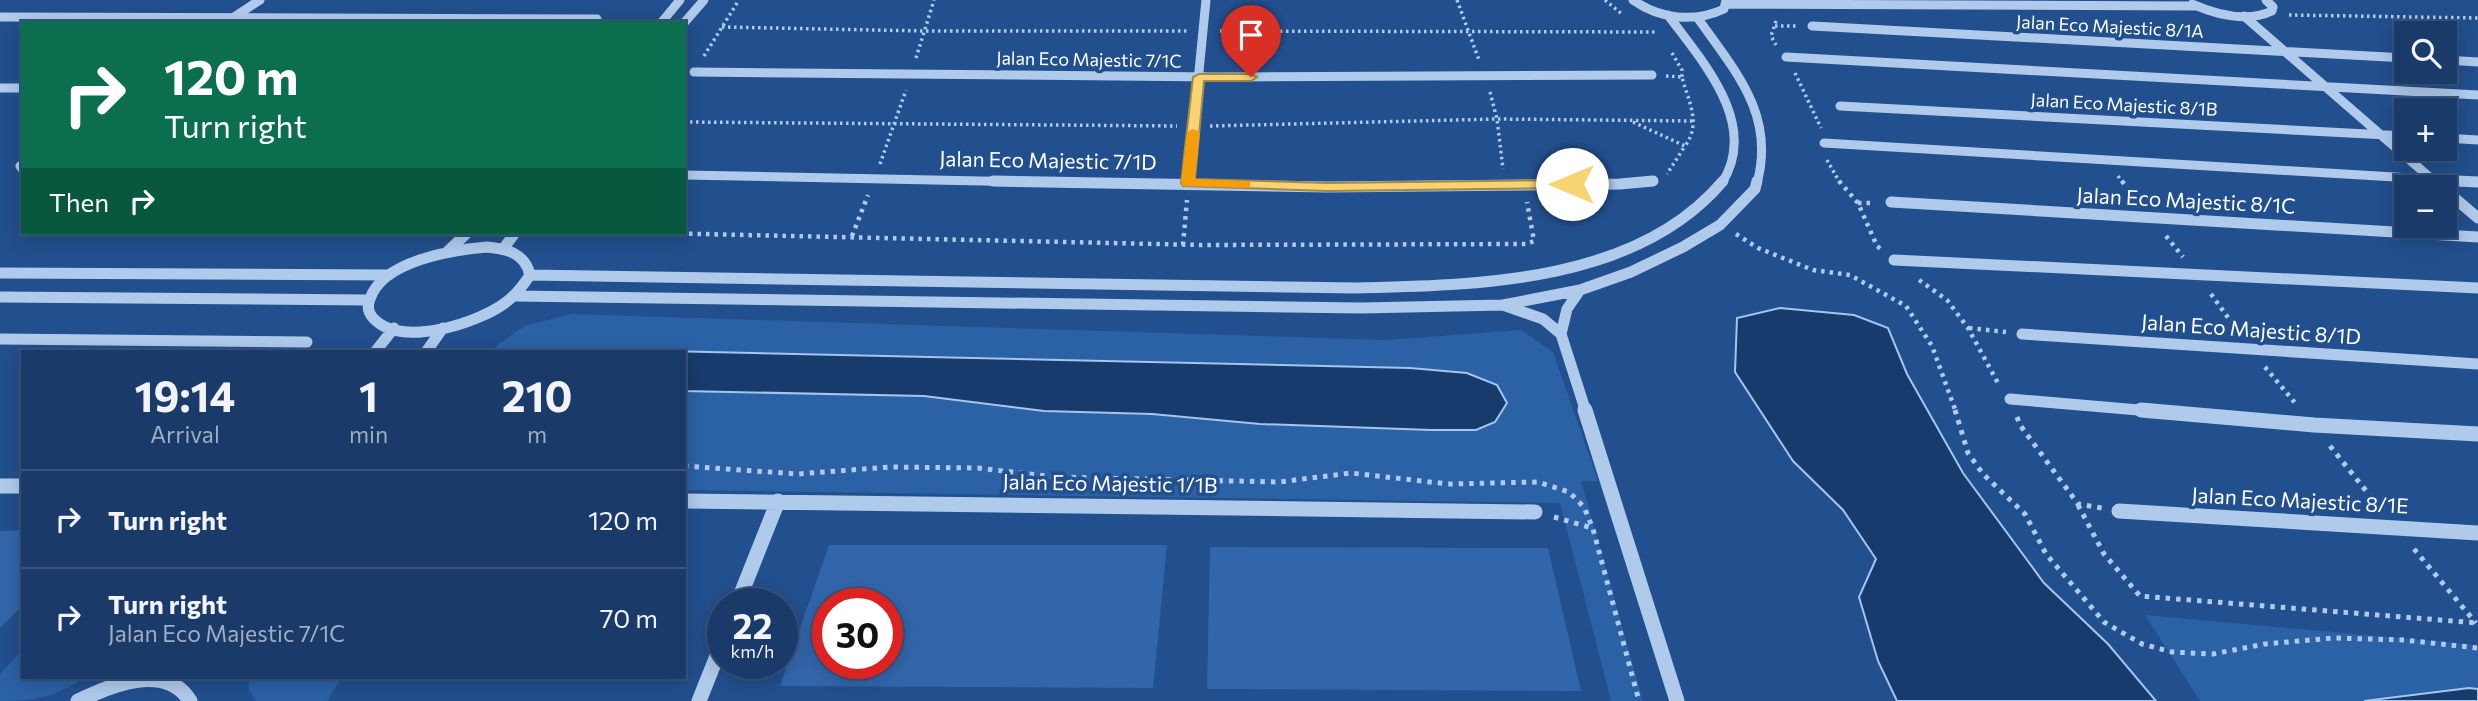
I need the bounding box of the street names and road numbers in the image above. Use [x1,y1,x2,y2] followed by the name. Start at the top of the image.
[2016,10,2204,42] street label: Jalan Eco Majestic 8/1A
[996,46,1182,72] street label: Jalan Eco Majestic 7/1C
[2030,88,2218,120] street label: Jalan Eco Majestic 8/1B
[939,145,1157,174] street label: Jalan Eco Majestic 7/1D
[2076,181,2296,218] street label: Jalan Eco Majestic 8/1C
[2140,308,2362,349] street label: Jalan Eco Majestic 8/1D
[1002,468,1218,497] street label: Jalan Eco Majestic 1/1B
[2191,481,2409,518] street label: Jalan Eco Majestic 8/1E

